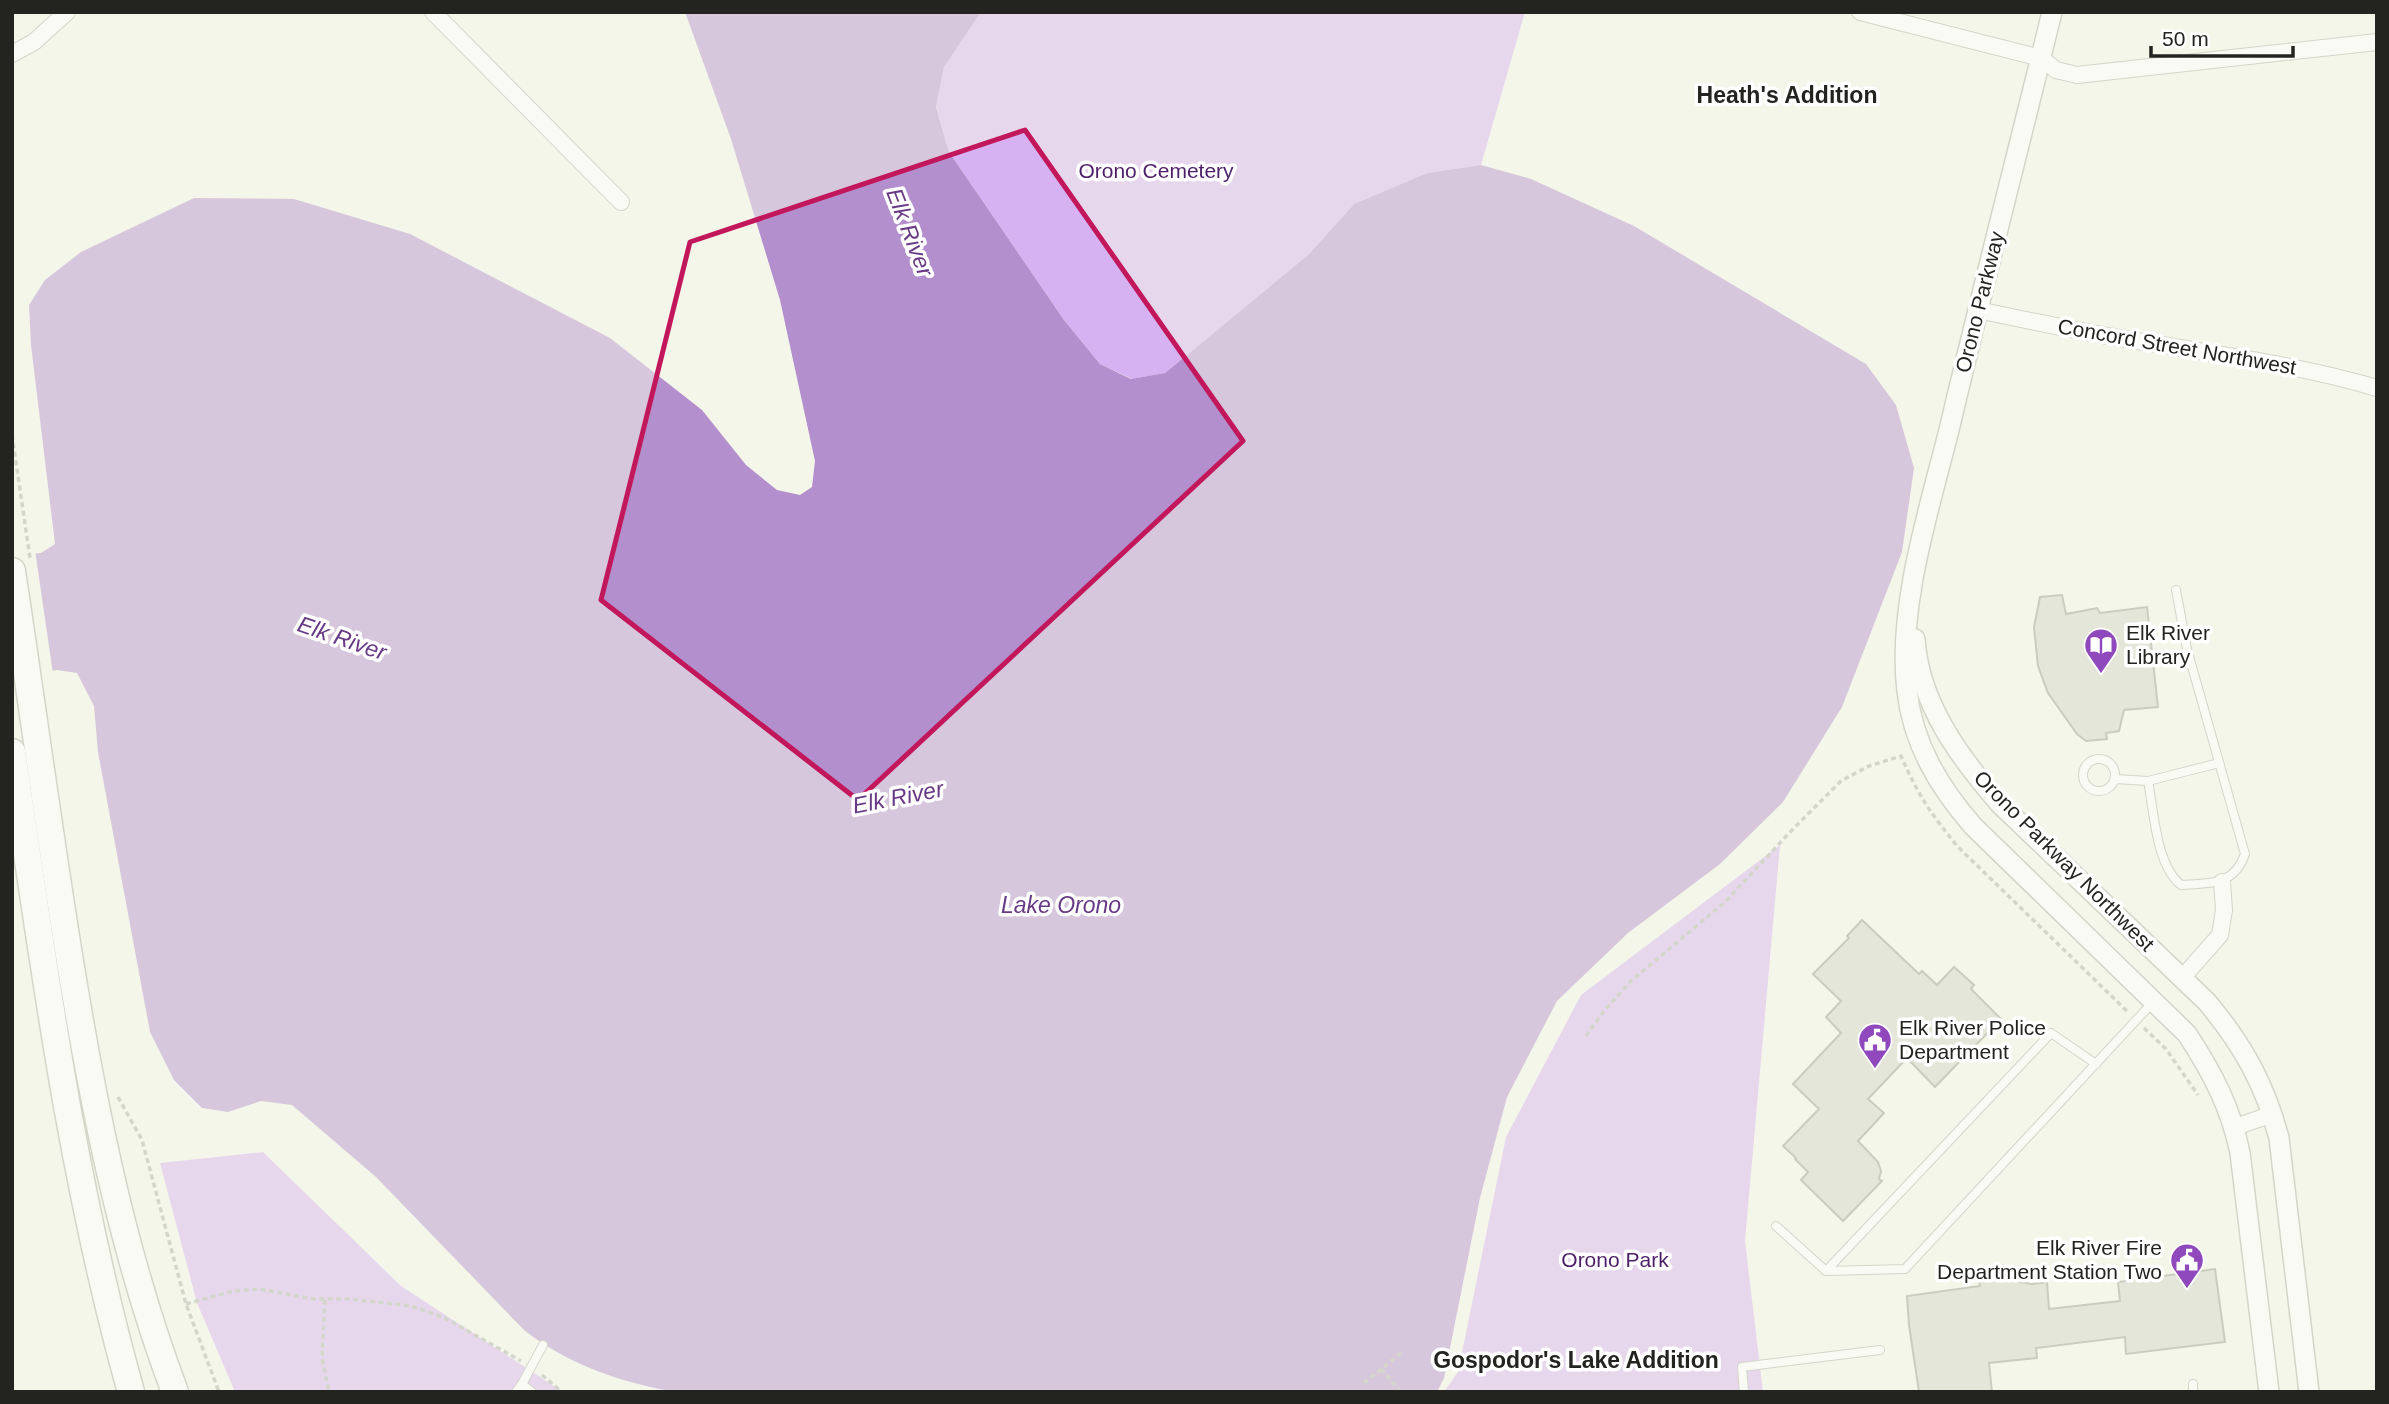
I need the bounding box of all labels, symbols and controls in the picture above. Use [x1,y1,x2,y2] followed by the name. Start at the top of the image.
[2151,14,2293,58] scale bar
[2162,27,2209,50] text: 50 m
[1697,82,1877,108] district label: Heath's Addition
[1078,159,1234,182] park label: Orono Cemetery
[881,184,939,281] water label: Elk River
[1951,228,2008,375] street label: Orono Parkway
[2056,314,2298,379] street label: Concord Street Northwest
[294,611,391,666] water label: Elk River
[2126,621,2210,668] place label: Elk River Library
[2082,626,2120,675] library icon: Elk River Library
[1970,766,2159,956] street label: Orono Parkway Northwest
[850,775,947,819] water label: Elk River
[1001,892,1121,918] water label: Lake Orono
[1899,1016,2046,1063] place label: Elk River Police Department
[1856,1021,1894,1070] public building icon: Elk River Police Department
[1937,1236,2162,1283] place label: Elk River Fire Department Station Two
[2168,1241,2206,1290] public building icon: Elk River Fire Department Station Two
[1561,1248,1669,1271] park label: Orono Park
[1433,1347,1719,1373] district label: Gospodor's Lake Addition

